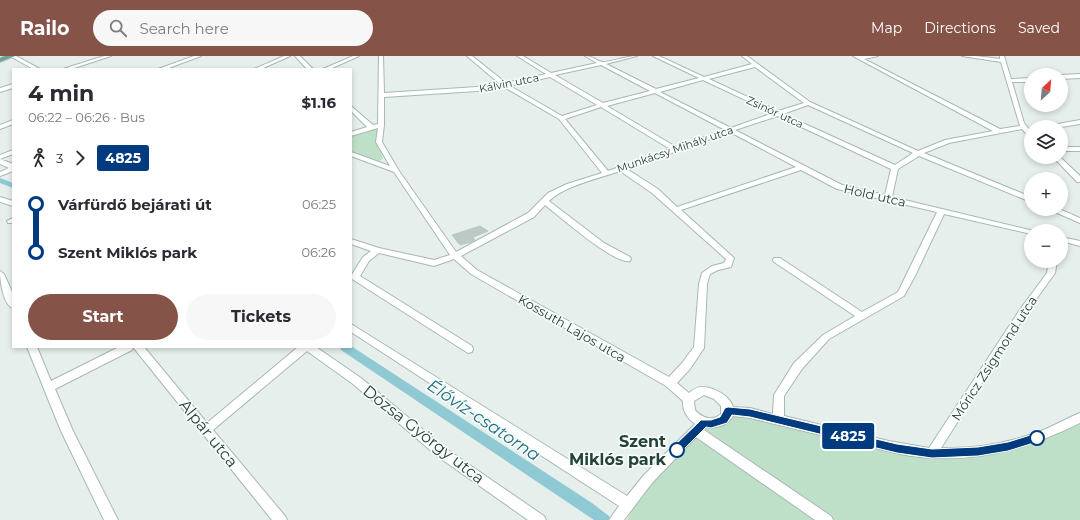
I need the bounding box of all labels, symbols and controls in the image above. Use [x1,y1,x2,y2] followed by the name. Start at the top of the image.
[93,10,373,46] search box
[20,17,69,40] text: Railo
[107,17,129,39] icon: search
[139,19,229,38] text: Search here
[871,19,902,37] text: Map
[924,19,996,37] text: Directions
[1018,19,1060,37] text: Saved
[1024,68,1068,112] north arrow
[1024,68,1068,268] map controls
[478,70,540,96] street label: Kálvin utca
[28,80,94,107] text: 4 min
[302,93,336,112] text: $1.16
[744,93,806,131] street label: Zsinór utca
[28,109,145,125] text: 06:22 – 06:26 · Bus
[1024,120,1068,164] button: layers
[615,122,735,176] street label: Munkácsy Mihály utca
[28,147,50,169] icon: walk
[69,147,91,169] icon: forward
[105,149,141,167] text: 4825
[56,150,63,166] text: 3
[1024,172,1068,216] button: +
[842,180,908,210] street label: Hold utca
[58,195,212,214] text: Várfürdő bejárati út
[302,196,336,212] text: 06:25
[1024,224,1068,268] button: −
[58,243,197,262] text: Szent Miklós park
[301,244,336,260] text: 06:26
[515,291,629,365] street label: Kossuth Lajos utca
[948,293,1040,423] street label: Móricz Zsigmond utca
[28,294,178,340] button: Start
[186,294,336,340] button: Tickets
[424,375,544,465] water label: Élővíz-csatorna
[359,381,488,488] street label: Dózsa György utca
[175,395,242,471] street label: Alpár utca
[820,423,876,449] line badge: 4825
[830,427,866,445] text: 4825
[1029,430,1045,446] unlabelled marker
[569,432,667,469] place label: Szent Miklós park
[669,442,685,458] marker: Szent Miklós park

